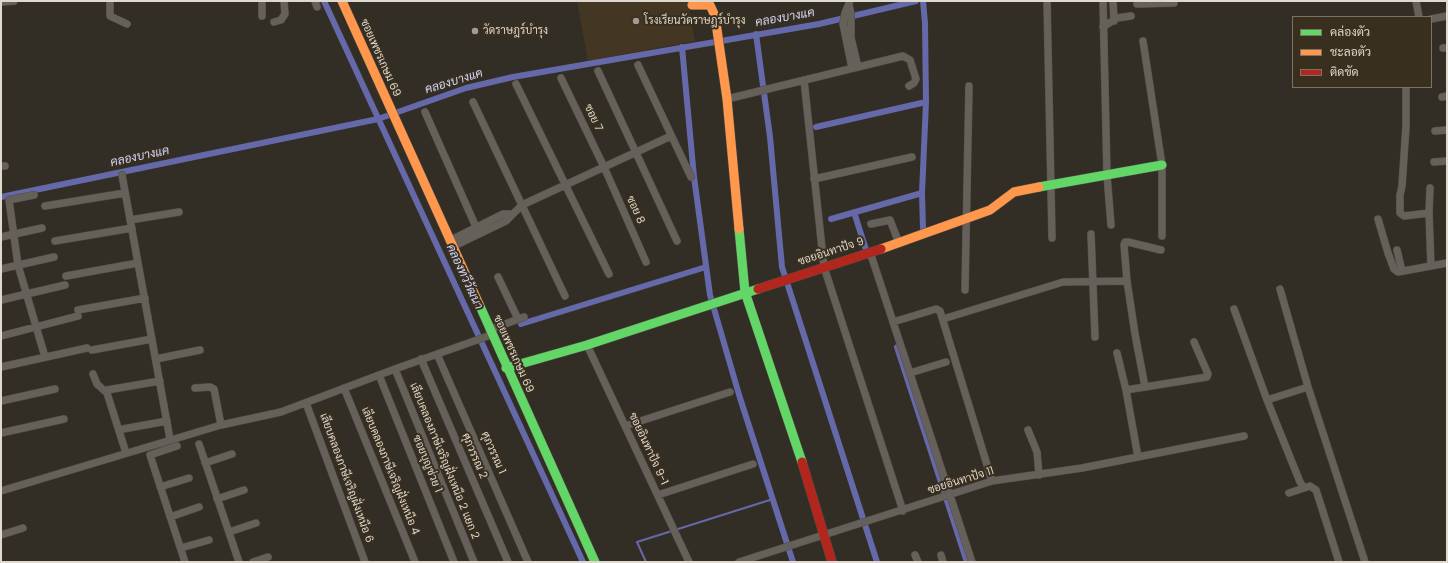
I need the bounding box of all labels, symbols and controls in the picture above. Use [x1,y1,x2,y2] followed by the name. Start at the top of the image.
[754,6,816,30] water label: คลองบางแค
[644,14,746,28] place label: โรงเรียนวัดราษฎร์บำรุง
[631,16,641,26] marker: โรงเรียนวัดราษฎร์บำรุง
[1292,16,1432,88] legend
[357,17,403,99] street label: ซอยเพชรเกษม 69
[1330,23,1370,40] text: คล่องตัว
[483,24,548,38] place label: วัดราษฎร์บำรุง
[470,26,480,36] marker: วัดราษฎร์บำรุง
[1330,43,1371,60] text: ชะลอตัว
[1330,63,1359,80] text: ติดขัด
[423,66,485,98] water label: คลองบางแค
[581,102,605,134] street label: ซอย 7
[109,144,171,170] water label: คลองบางแค
[623,194,647,226] street label: ซอย 8
[796,235,866,269] street label: ซอยอินทาปัจ 9
[443,242,485,312] water label: คลองทวีวัฒนา
[490,313,536,395] street label: ซอยเพชรเกษม 69
[407,381,481,541] street label: เลียบคลองภาษีเจริญฝั่งเหนือ 2 แยก 2
[358,405,422,537] street label: เลียบคลองภาษีเจริญฝั่งเหนือ 4
[316,411,376,545] street label: เลียบคลองภาษีเจริญฝั่งเหนือ 6
[625,411,671,487] street label: ซอยอินทาปัจ 9-1
[478,430,508,476] street label: ศุภวรรณ 1
[459,431,489,481] street label: ศุภวรรณ 2
[409,433,445,495] street label: ซอยบุญช่วย 1
[926,465,996,497] street label: ซอยอินทาปัจ 11

